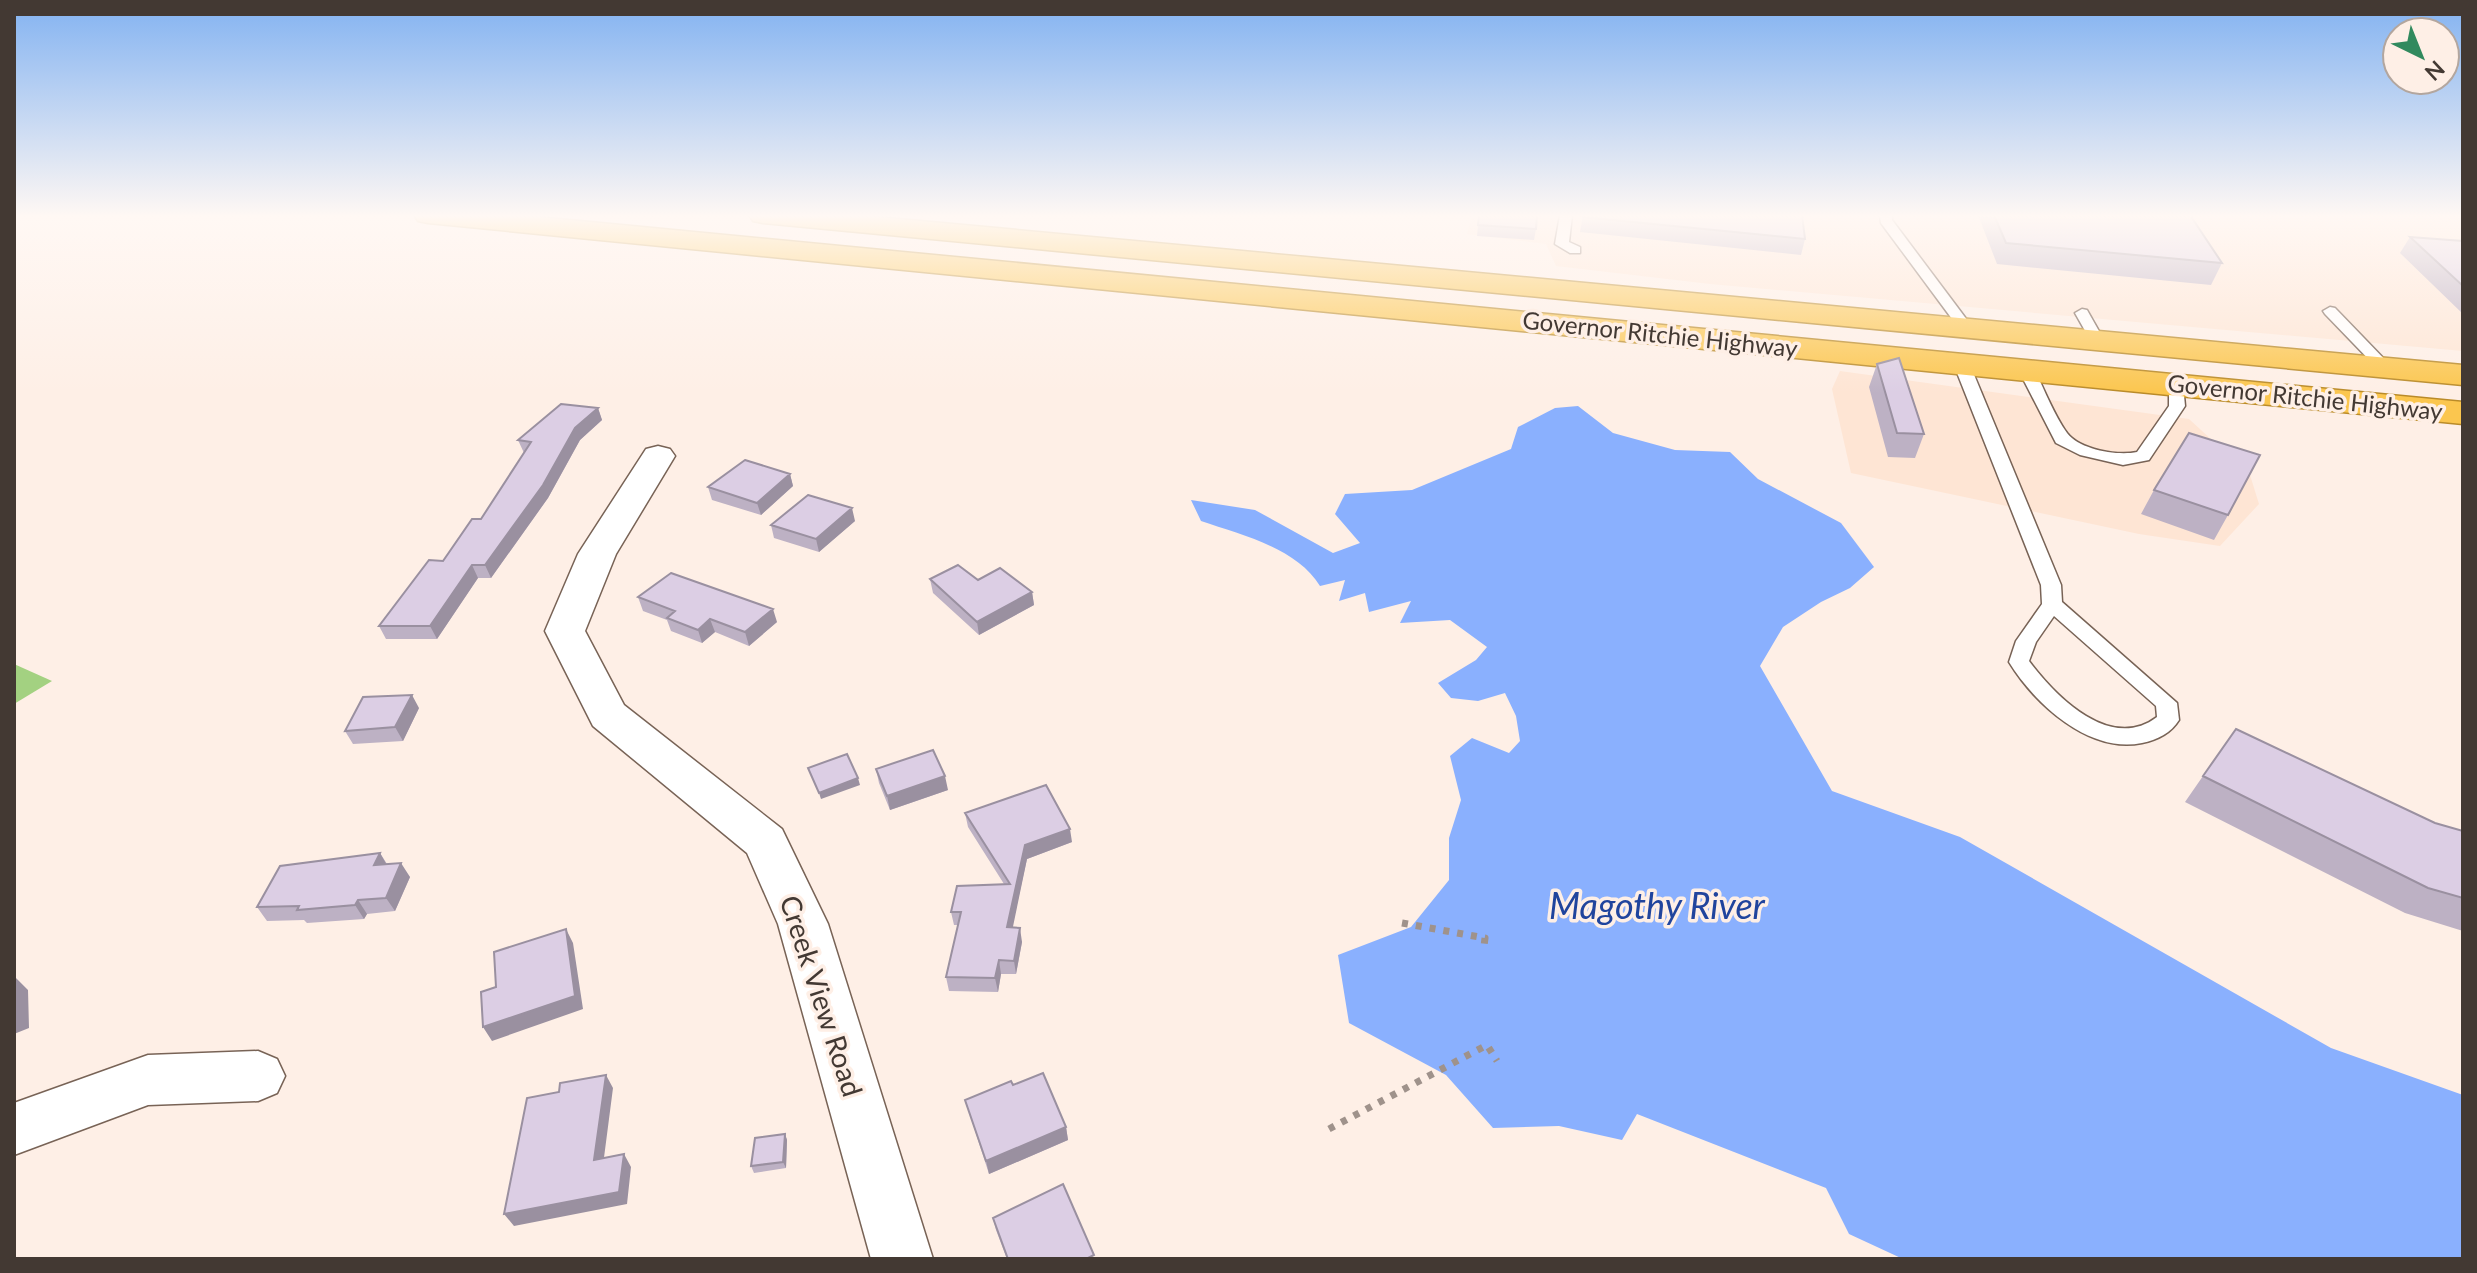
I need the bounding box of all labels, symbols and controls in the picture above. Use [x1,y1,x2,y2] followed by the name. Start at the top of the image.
[2381,16,2461,96] north arrow
[2420,55,2450,87] text: N
[1521,305,1800,362] street label: Governor Ritchie Highway
[2166,368,2445,425] street label: Governor Ritchie Highway
[1549,883,1766,927] water label: Magothy River
[773,891,870,1100] street label: Creek View Road

